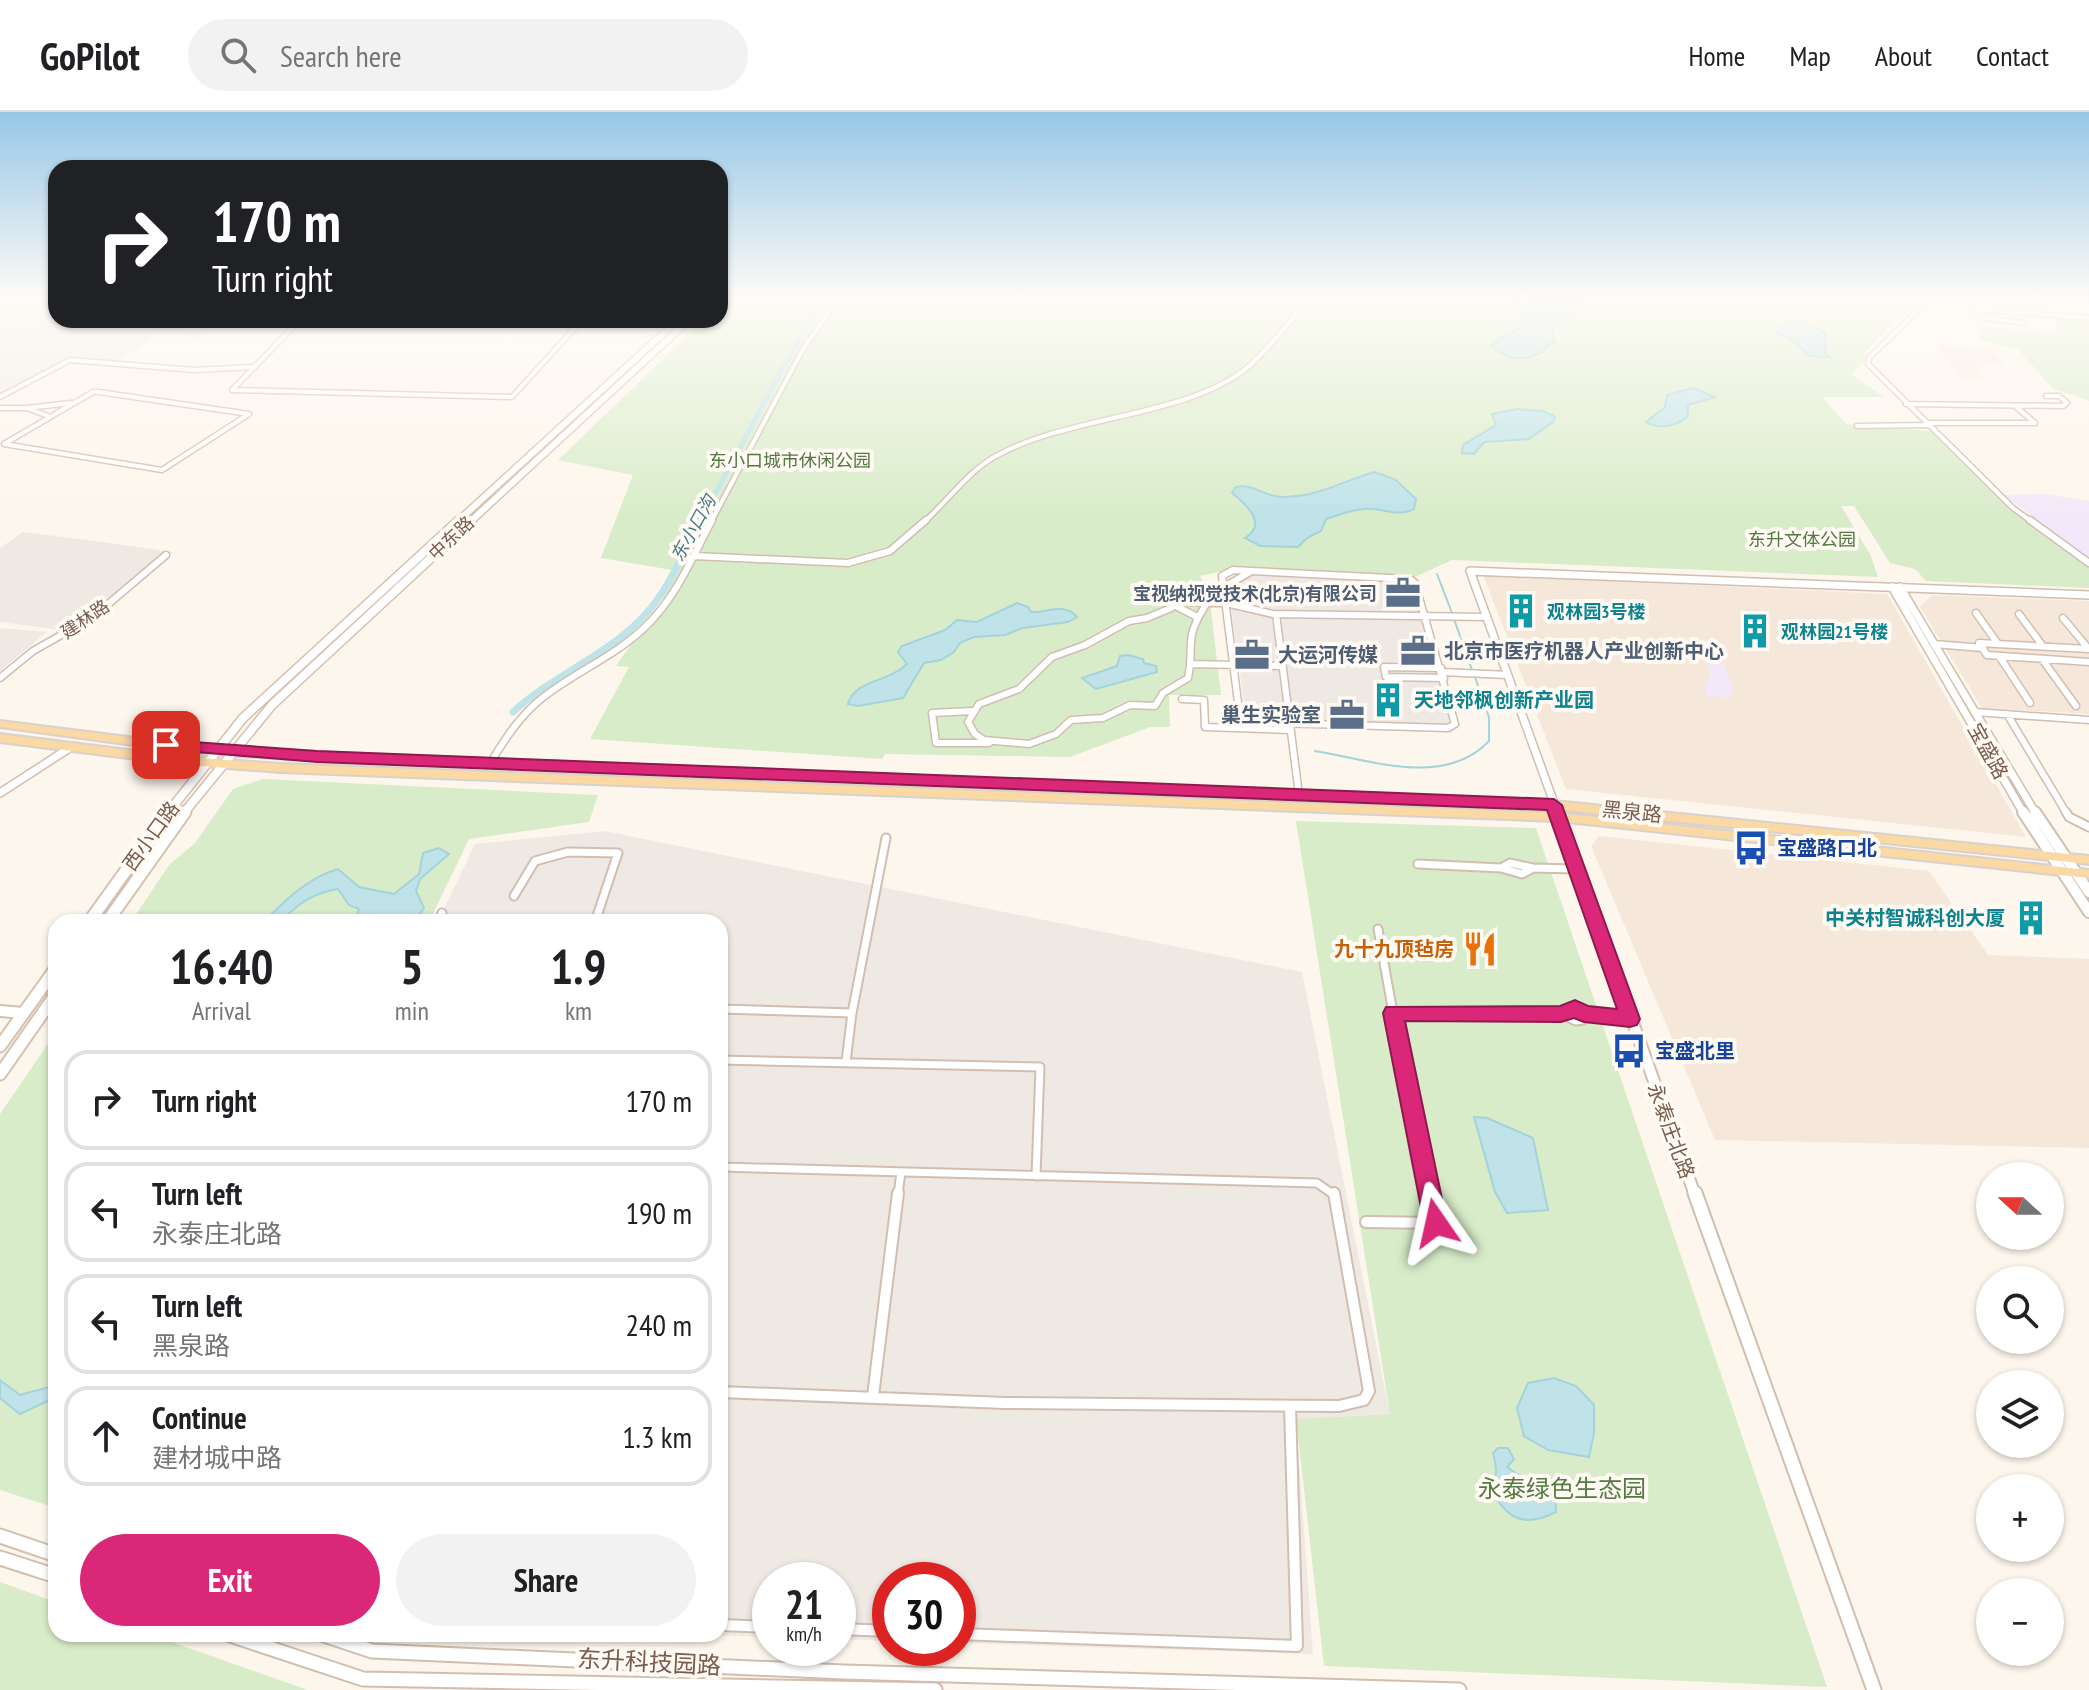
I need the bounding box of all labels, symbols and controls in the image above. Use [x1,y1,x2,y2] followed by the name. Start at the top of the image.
[188,19,748,91] search box
[40,31,140,80] text: GoPilot
[216,33,260,77] icon: search
[280,36,402,75] text: Search here
[1689,37,1745,74] text: Home
[1789,37,1831,74] text: Map
[1875,37,1932,74] text: About
[1976,37,2049,74] text: Contact
[212,185,341,257] text: 170 m
[80,192,184,296] icon: right
[212,255,333,302] text: Turn right
[709,449,871,472] park label: 东小口城市休闲公园
[665,489,721,565] water label: 东小口沟
[423,511,479,565] street label: 中东路
[1748,528,1856,551] park label: 东升文体公园
[1384,574,1422,612] office icon: 宝视纳视觉技术(北京)有限公司
[1133,582,1377,605] place label: 宝视纳视觉技术(北京)有限公司
[1502,592,1540,630] building icon: 观林园3号楼
[56,594,114,644] street label: 建林路
[1547,600,1646,623] place label: 观林园3号楼
[1736,612,1774,650] building icon: 观林园21号楼
[1781,620,1888,643] place label: 观林园21号楼
[1399,632,1437,670] office icon: 北京市医疗机器人产业创新中心
[1233,636,1271,674] office icon: 大运河传媒
[1444,638,1724,664] place label: 北京市医疗机器人产业创新中心
[1278,642,1378,668] place label: 大运河传媒
[1369,681,1407,719] building icon: 天地邻枫创新产业园
[1414,687,1594,713] place label: 天地邻枫创新产业园
[1328,696,1366,734] office icon: 巢生实验室
[1221,702,1321,728] place label: 巢生实验室
[132,711,200,779] pin
[1962,718,2014,784] street label: 宝盛路
[144,723,188,767] icon: arrive
[117,796,185,876] street label: 西小口路
[1601,796,1663,828] street label: 黑泉路
[1732,829,1770,867] bus stop icon: 宝盛路口北
[1777,835,1877,861] place label: 宝盛路口北
[2012,899,2050,937] building icon: 中关村智诚科创大厦
[1825,905,2005,931] place label: 中关村智诚科创大厦
[1461,930,1499,968] restaurant icon: 九十九顶毡房
[170,935,273,997] text: 16:40
[400,935,423,997] text: 5
[550,935,606,997] text: 1.9
[1334,936,1454,962] place label: 九十九顶毡房
[192,994,251,1027] text: Arrival
[395,994,429,1027] text: min
[565,994,592,1027] text: km
[1610,1032,1648,1070] bus stop icon: 宝盛北里
[1655,1038,1735,1064] place label: 宝盛北里
[84,1078,128,1122] icon: right
[1642,1080,1700,1182] street label: 永泰庄北路
[152,1081,256,1120] text: Turn right
[626,1081,692,1120] text: 170 m
[1976,1162,2064,1250] north arrow
[1976,1162,2064,1666] map controls
[152,1174,242,1213] text: Turn left
[1394,1181,1478,1265] position arrow
[84,1190,128,1234] icon: left
[626,1193,692,1232] text: 190 m
[152,1217,282,1250] text: 永泰庄北路
[1976,1266,2064,1354] button: search
[152,1286,242,1325] text: Turn left
[84,1302,128,1346] icon: left
[626,1305,692,1344] text: 240 m
[152,1329,230,1362] text: 黑泉路
[1976,1370,2064,1458] button: layers
[152,1398,247,1437] text: Continue
[84,1414,128,1458] icon: ahead
[622,1417,692,1456] text: 1.3 km
[152,1441,282,1474] text: 建材城中路
[1478,1473,1646,1504] park label: 永泰绿色生态园
[1976,1474,2064,1562] button: +
[80,1534,380,1626] button: Exit
[396,1534,696,1626] button: Share
[872,1562,976,1666] speed limit sign: 30
[785,1578,823,1630] text: 21
[1976,1578,2064,1666] button: −
[786,1621,822,1647] text: km/h
[576,1643,722,1681] street label: 东升科技园路

